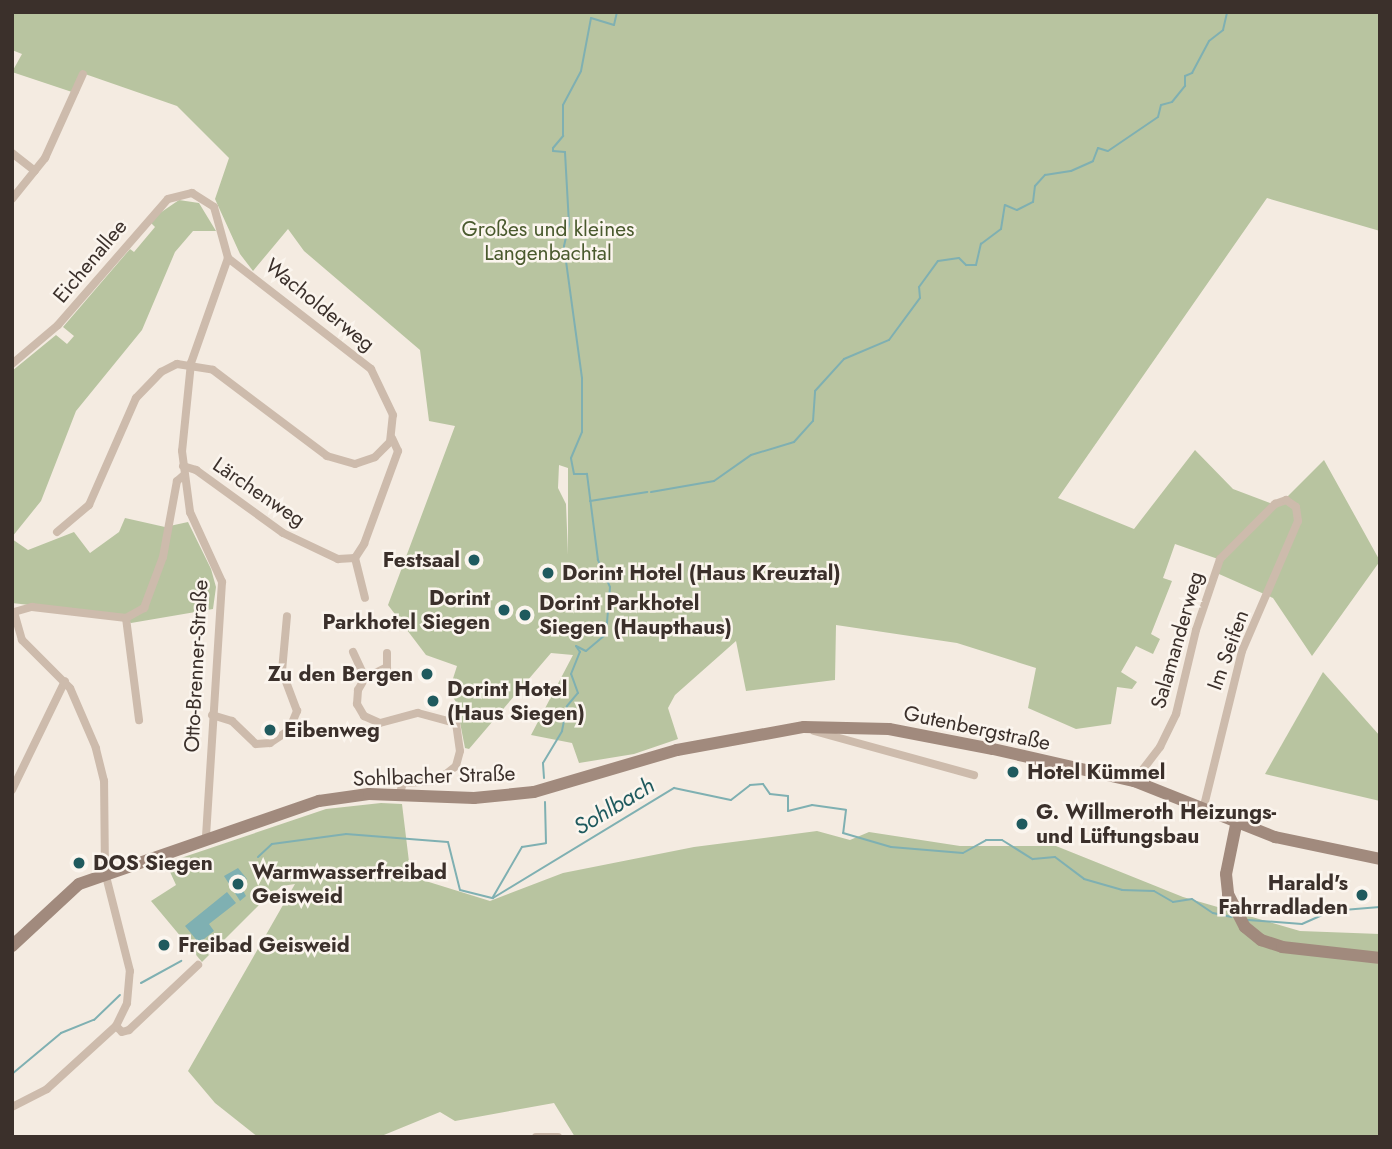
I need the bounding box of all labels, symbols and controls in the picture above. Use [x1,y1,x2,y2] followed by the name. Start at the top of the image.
[48,214,132,308] street label: Eichenallee
[461,216,635,266] park label: Großes und kleines Langenbachtal
[260,253,380,357] street label: Wacholderweg
[208,452,310,532] street label: Lärchenweg
[383,547,460,573] place label: Festsaal
[466,552,482,568] marker: Festsaal
[562,560,841,586] place label: Dorint Hotel (Haus Kreuztal)
[540,565,556,581] marker: Dorint Hotel (Haus Kreuztal)
[1145,569,1209,711] street label: Salamanderweg
[179,579,213,753] street label: Otto-Brenner-Straße
[323,585,490,635] place label: Dorint Parkhotel Siegen
[539,590,732,640] place label: Dorint Parkhotel Siegen (Haupthaus)
[496,602,512,618] marker: Dorint Parkhotel Siegen
[1202,606,1254,694] street label: Im Seifen
[517,607,533,623] marker: Dorint Parkhotel Siegen (Haupthaus)
[268,661,413,687] place label: Zu den Bergen
[419,666,435,682] marker: Zu den Bergen
[447,676,585,726] place label: Dorint Hotel (Haus Siegen)
[425,693,441,709] marker: Dorint Hotel (Haus Siegen)
[901,700,1053,756] street label: Gutenbergstraße
[284,717,380,743] place label: Eibenweg
[262,722,278,738] marker: Eibenweg
[1027,759,1165,785] place label: Hotel Kümmel
[352,761,516,791] street label: Sohlbacher Straße
[1005,764,1021,780] marker: Hotel Kümmel
[569,771,659,841] water label: Sohlbach
[1036,799,1276,849] place label: G. Willmeroth Heizungs- und Lüftungsbau
[1014,816,1030,832] marker: G. Willmeroth Heizungs- und Lüftungsbau
[93,850,213,876] place label: DOS Siegen
[71,855,87,871] marker: DOS Siegen
[252,859,447,909] place label: Warmwasserfreibad Geisweid
[1218,870,1348,920] place label: Harald's Fahrradladen
[230,876,246,892] marker: Warmwasserfreibad Geisweid
[1354,887,1370,903] marker: Harald's Fahrradladen
[178,932,350,958] place label: Freibad Geisweid
[156,937,172,953] marker: Freibad Geisweid

